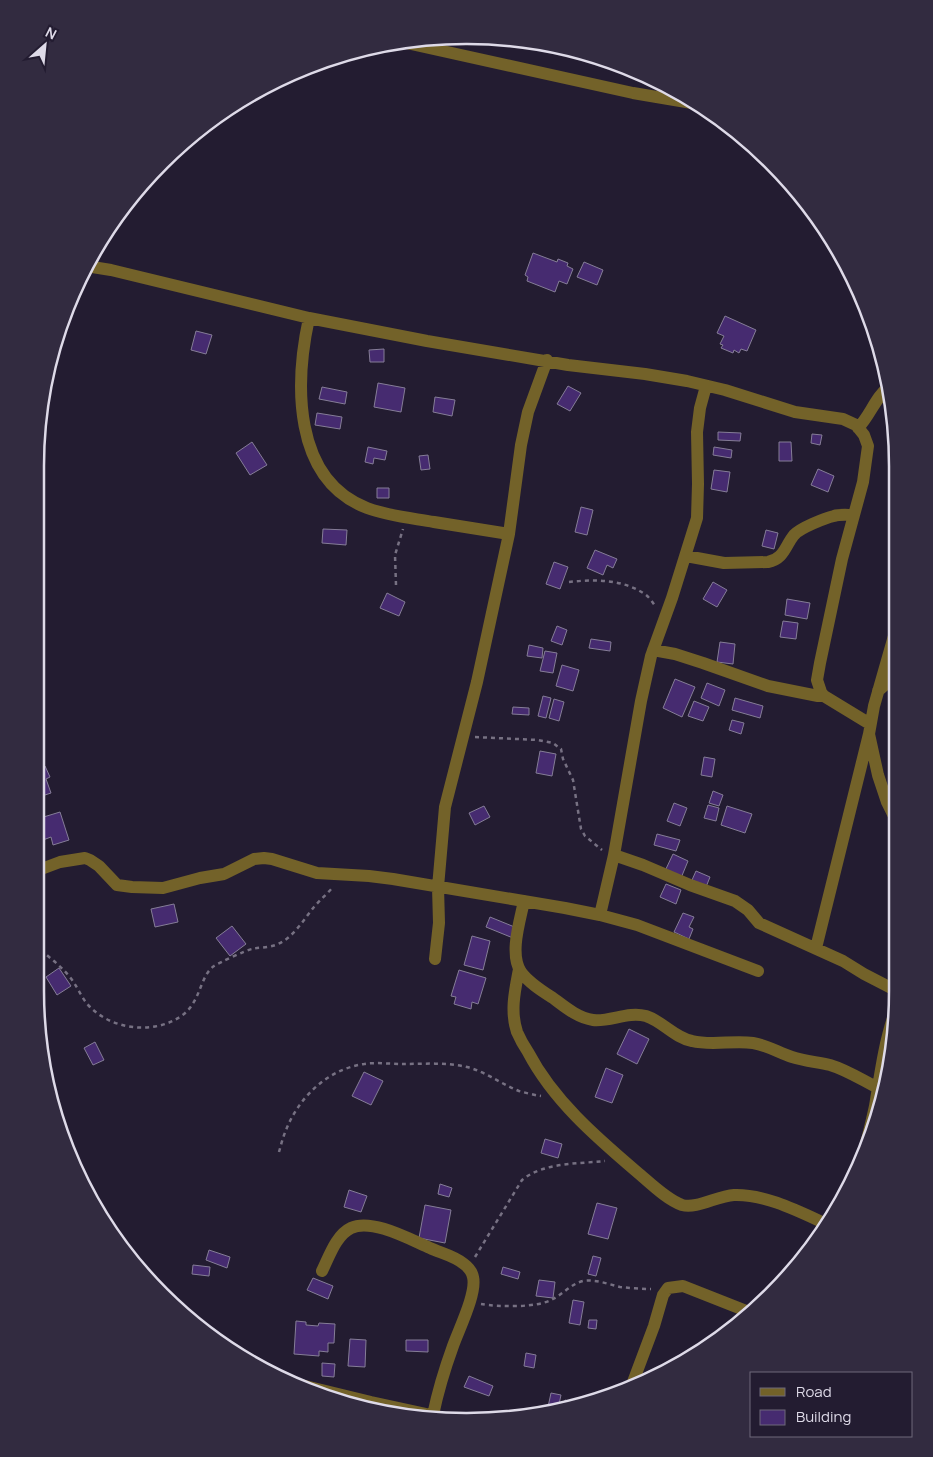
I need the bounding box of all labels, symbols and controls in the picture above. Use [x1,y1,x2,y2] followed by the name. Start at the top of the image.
[20,20,70,70] north arrow
[42,22,60,44] text: N
[750,1372,913,1437] legend
[796,1381,832,1402] text: Road
[796,1406,851,1427] text: Building

